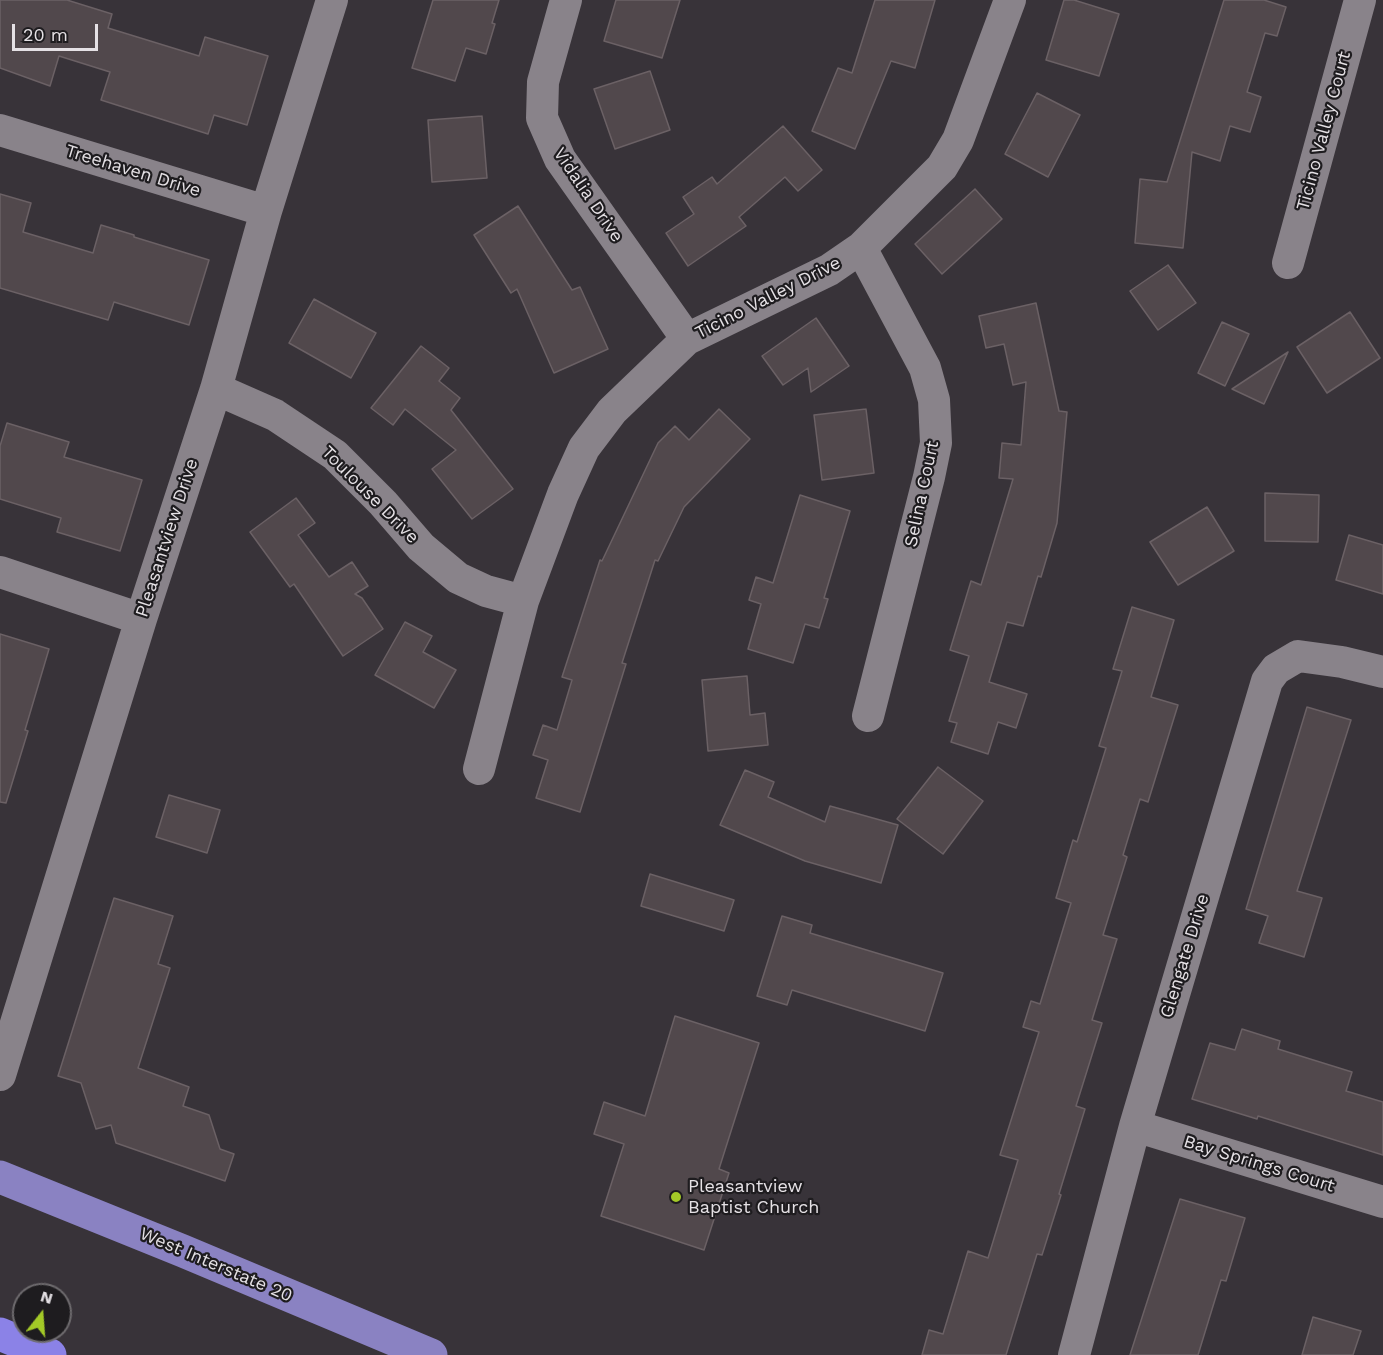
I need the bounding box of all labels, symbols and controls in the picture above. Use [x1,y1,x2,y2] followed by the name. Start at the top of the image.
[15,12,100,50] scale bar
[23,24,68,45] text: 20 m
[1292,49,1356,213] street label: Ticino Valley Court
[63,140,203,202] street label: Treehaven Drive
[548,144,628,246] street label: Vidalia Drive
[692,252,844,344] street label: Ticino Valley Drive
[900,439,944,549] street label: Selina Court
[317,442,423,548] street label: Toulouse Drive
[131,456,203,620] street label: Pleasantview Drive
[1156,891,1214,1021] street label: Glengate Drive
[1181,1131,1337,1197] street label: Bay Springs Court
[688,1176,819,1218] place label: Pleasantview Baptist Church
[669,1190,683,1204] marker: Pleasantview Baptist Church
[136,1223,296,1307] street label: West Interstate 20
[12,1283,72,1343] north arrow
[38,1286,55,1308] text: N

